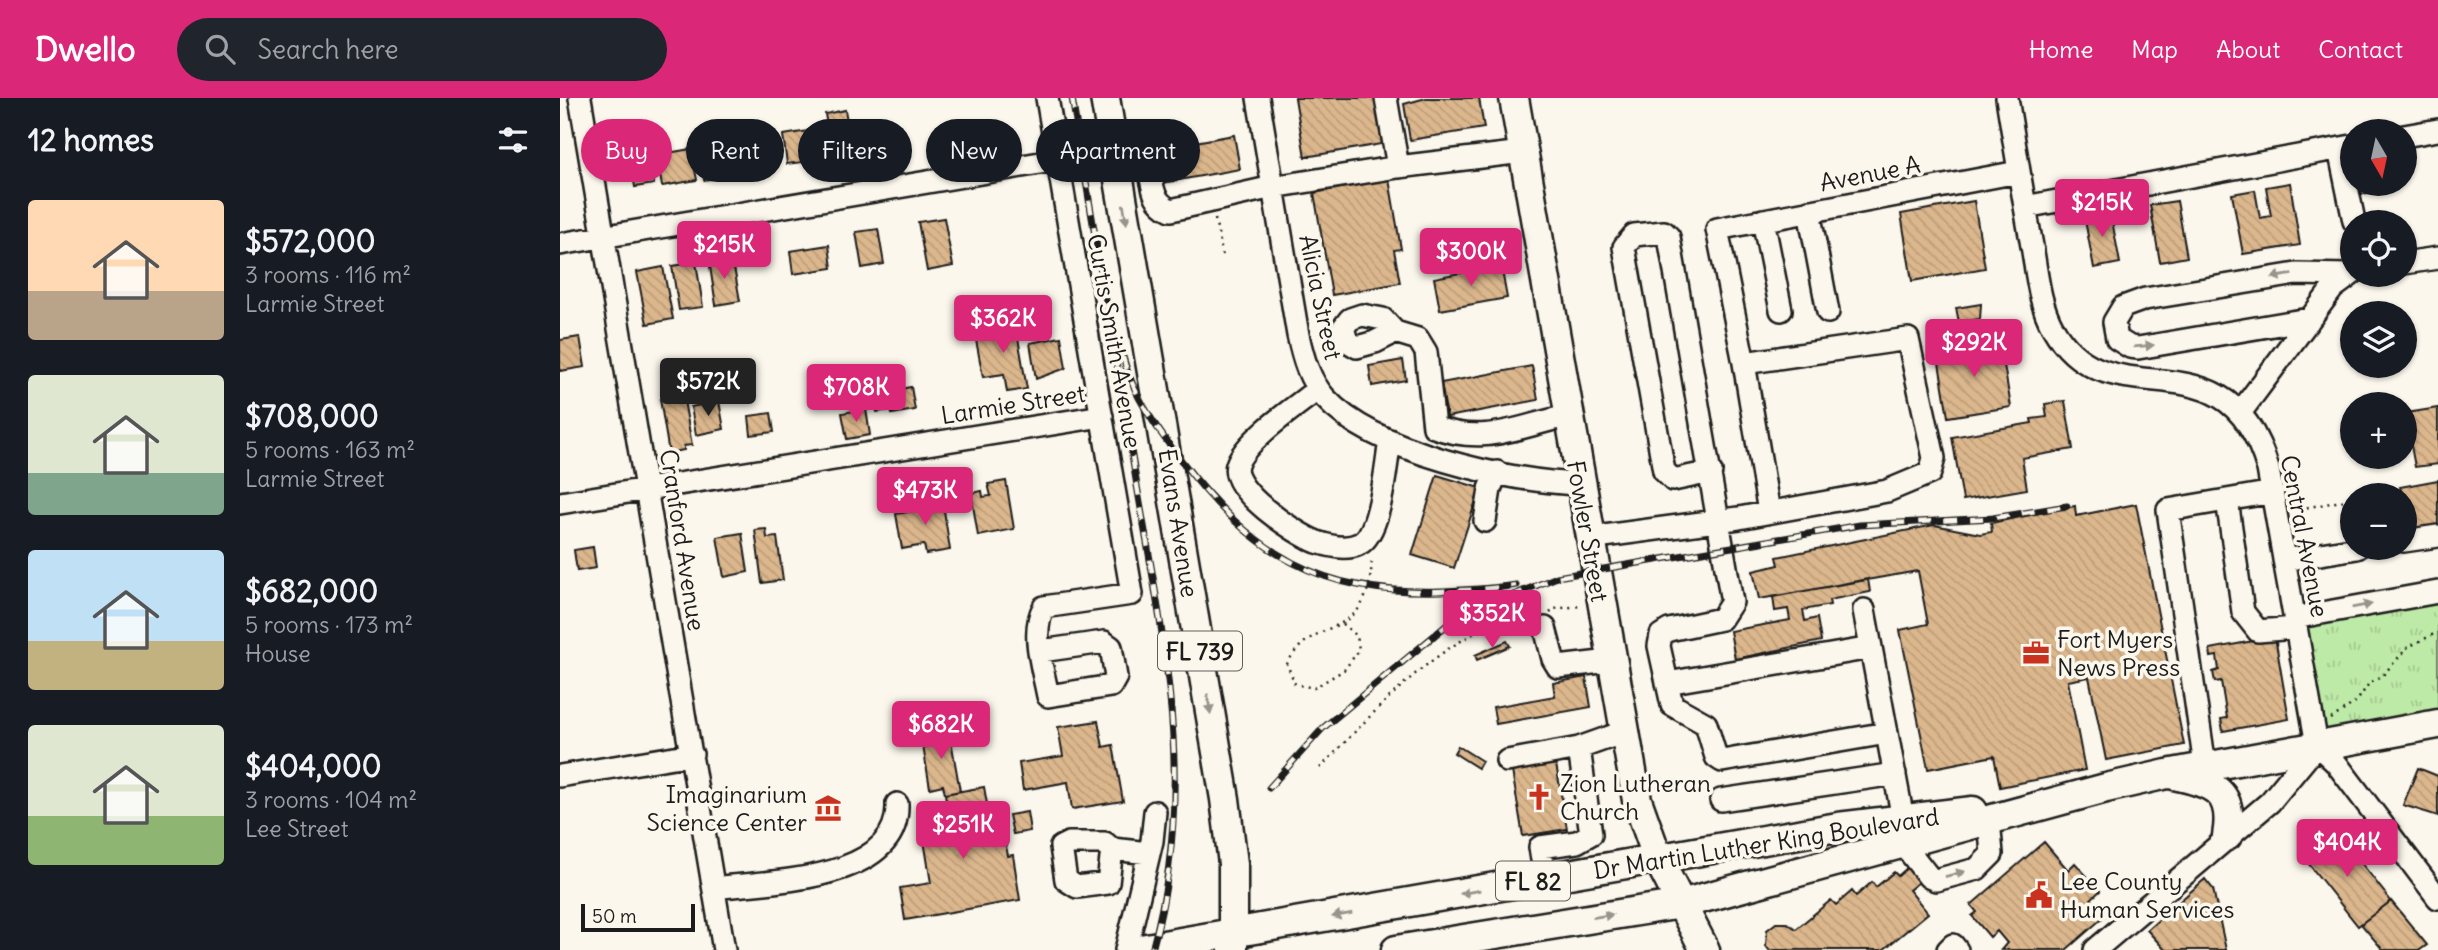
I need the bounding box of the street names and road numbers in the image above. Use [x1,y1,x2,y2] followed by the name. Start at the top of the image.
[1817,149,1923,197] street label: Avenue A
[1081,231,1149,451] street label: Curtis Smith Avenue
[1293,232,1349,362] street label: Alicia Street
[939,378,1087,430] street label: Larmie Street
[654,447,712,633] street label: Cranford Avenue
[1152,447,1206,599] street label: Evans Avenue
[2275,452,2335,620] street label: Central Avenue
[1561,458,1615,604] street label: Fowler Street
[1158,632,1242,670] road number: FL 739
[1591,801,1941,885] street label: Dr Martin Luther King Boulevard
[1496,862,1570,901] road number: FL 82

